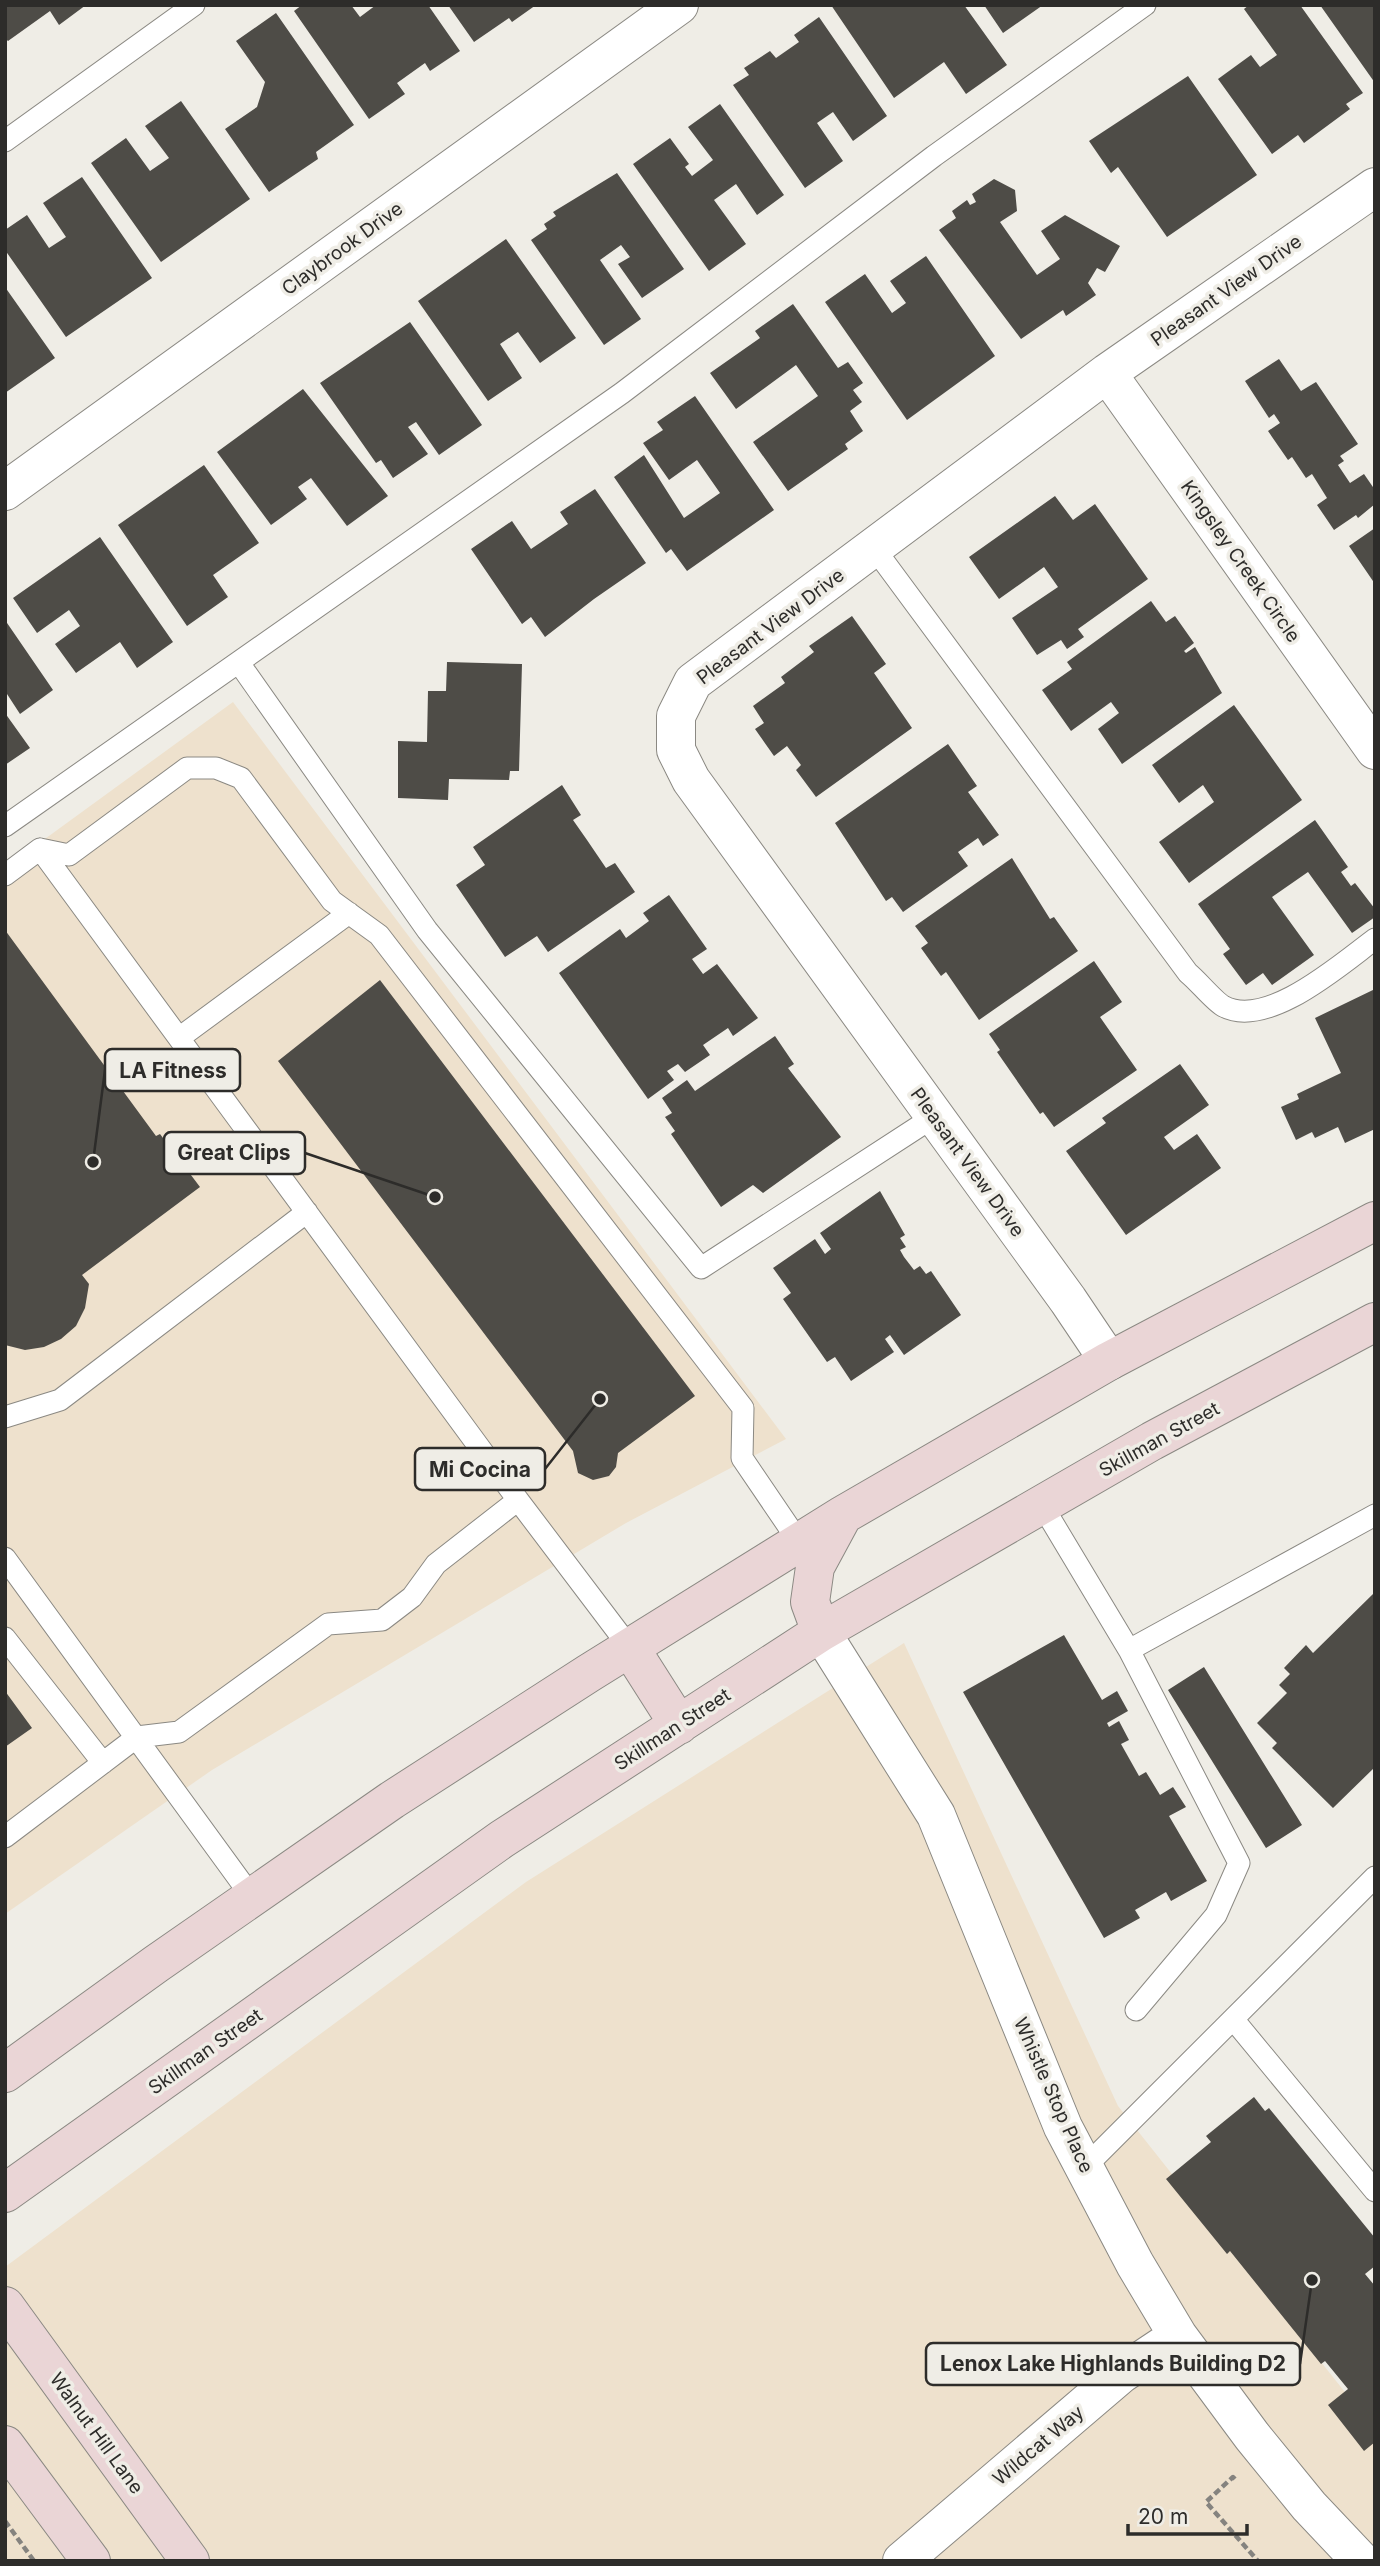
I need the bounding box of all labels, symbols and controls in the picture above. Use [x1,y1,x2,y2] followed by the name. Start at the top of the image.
[277,197,407,300] street label: Claybrook Drive
[1147,230,1306,351] street label: Pleasant View Drive
[1176,476,1305,647] street label: Kingsley Creek Circle
[692,563,849,689] street label: Pleasant View Drive
[105,1049,240,1091] callout: LA Fitness
[119,1058,227,1083] text: LA Fitness
[906,1083,1029,1241] street label: Pleasant View Drive
[164,1132,305,1174] callout: Great Clips
[177,1140,291,1165] text: Great Clips
[1095,1397,1223,1482] street label: Skillman Street
[415,1448,545,1490] callout: Mi Cocina
[429,1457,531,1482] text: Mi Cocina
[610,1683,735,1776] street label: Skillman Street
[144,2004,267,2099] street label: Skillman Street
[1009,2014,1098,2177] street label: Whistle Stop Place
[926,2343,1300,2385] callout: Lenox Lake Highlands Building D2
[940,2351,1286,2376] text: Lenox Lake Highlands Building D2
[45,2368,148,2498] street label: Walnut Hill Lane
[988,2400,1089,2490] street label: Wildcat Way
[1128,2492,1247,2536] scale bar
[1138,2504,1188,2529] text: 20 m

